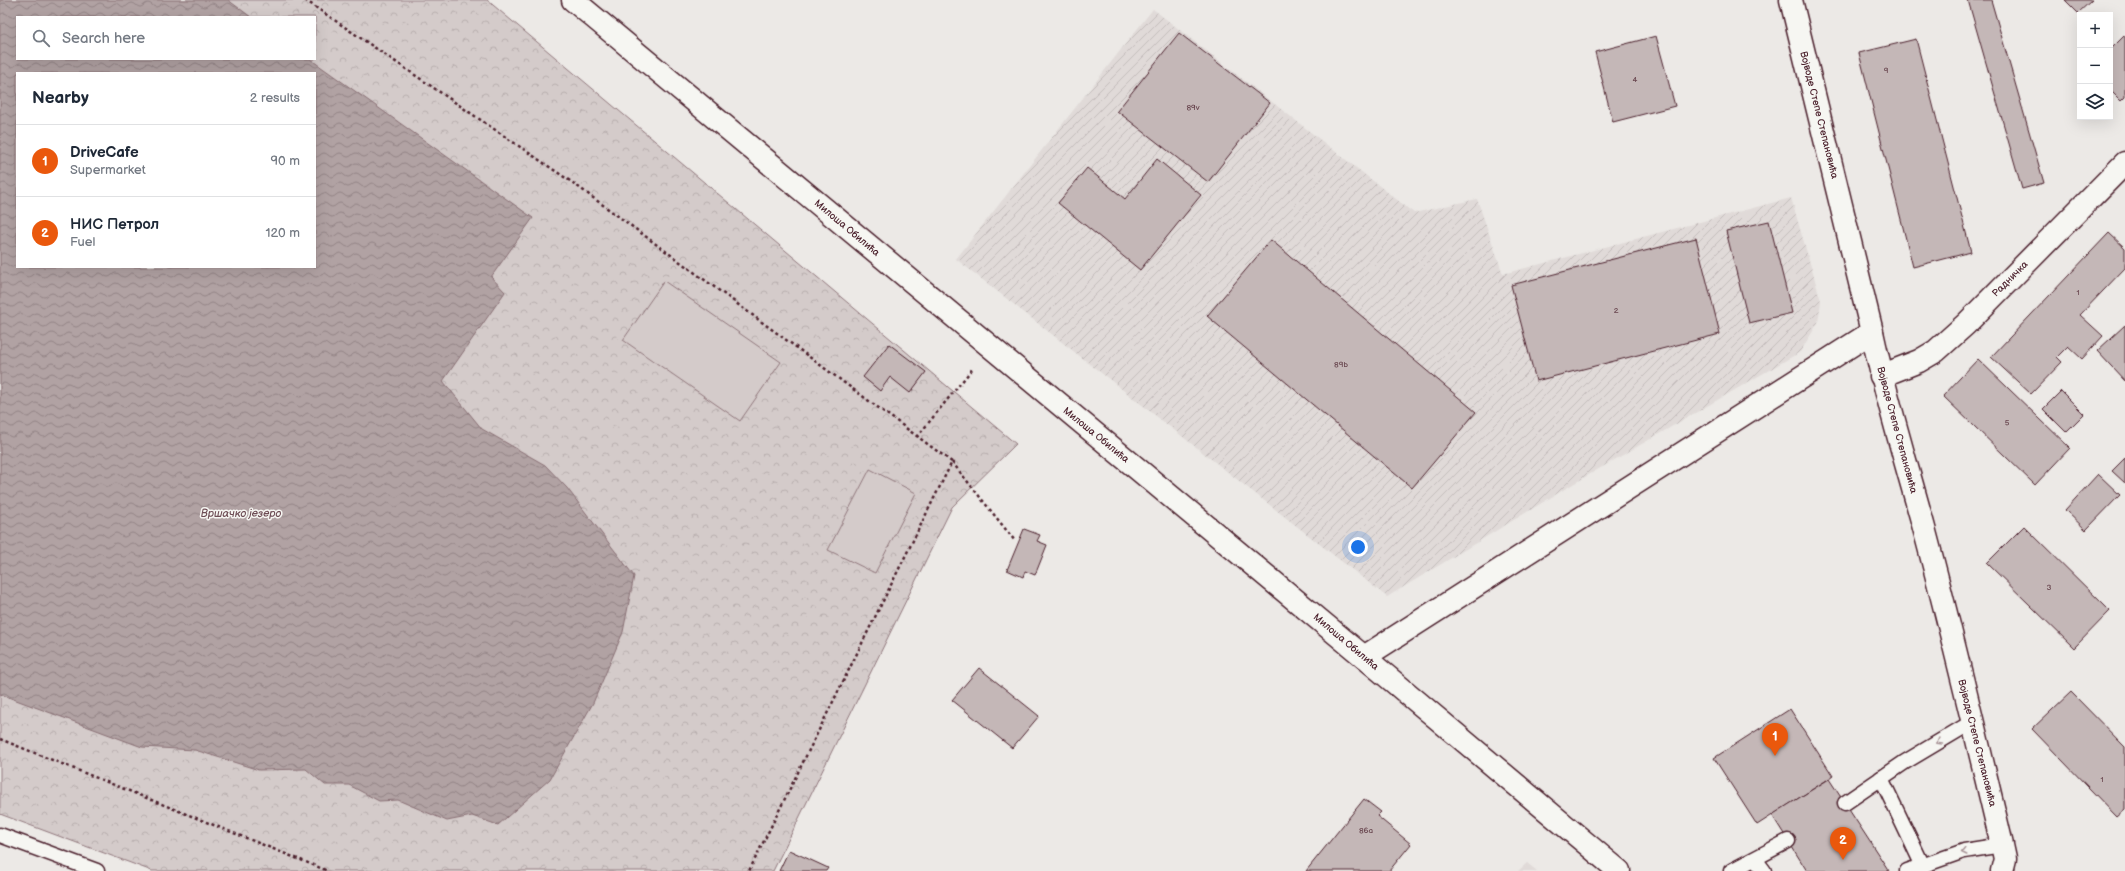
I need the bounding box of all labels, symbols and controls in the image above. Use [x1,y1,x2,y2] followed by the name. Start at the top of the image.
[2077,12,2113,120] map controls
[2077,12,2113,48] button: +
[16,16,316,60] search box
[30,27,52,49] icon: search
[62,29,145,48] text: Search here
[2077,48,2113,84] button: −
[1797,50,1841,180] street label: Војводе Степе Степановића
[1884,66,1889,75] house number: 9
[1633,75,1638,84] house number: 4
[2077,84,2113,120] button: layers
[32,88,89,108] text: Nearby
[250,90,300,106] text: 2 results
[1186,103,1200,112] house number: 89v
[70,143,139,162] text: DriveCafe
[42,153,48,169] text: 1
[271,153,300,169] text: 90 m
[70,162,146,178] text: Supermarket
[812,197,882,259] street label: Милоша Обилића
[70,215,159,234] text: НИС Петрол
[41,225,49,241] text: 2
[265,225,300,241] text: 120 m
[70,234,95,250] text: Fuel
[1990,259,2030,299] street label: Радничка
[2076,288,2080,297] house number: 1
[1614,306,1619,315] house number: 2
[1334,360,1348,369] house number: 89b
[1874,365,1920,495] street label: Војводе Степе Степановића
[1061,405,1132,465] street label: Милоша Обилића
[2005,418,2010,427] house number: 5
[201,507,281,520] water label: Вршачко језеро
[1348,537,1368,557] your location
[2047,583,2052,592] house number: 3
[1311,611,1381,673] street label: Милоша Обилића
[1955,678,1999,808] street label: Војводе Степе Степановића
[1762,723,1788,756] pin: 1
[1936,737,1943,744] one-way arrow
[2100,775,2104,784] house number: 1
[1359,826,1374,835] house number: 86a
[1830,827,1856,860] pin: 2
[1960,847,1967,855] one-way arrow

